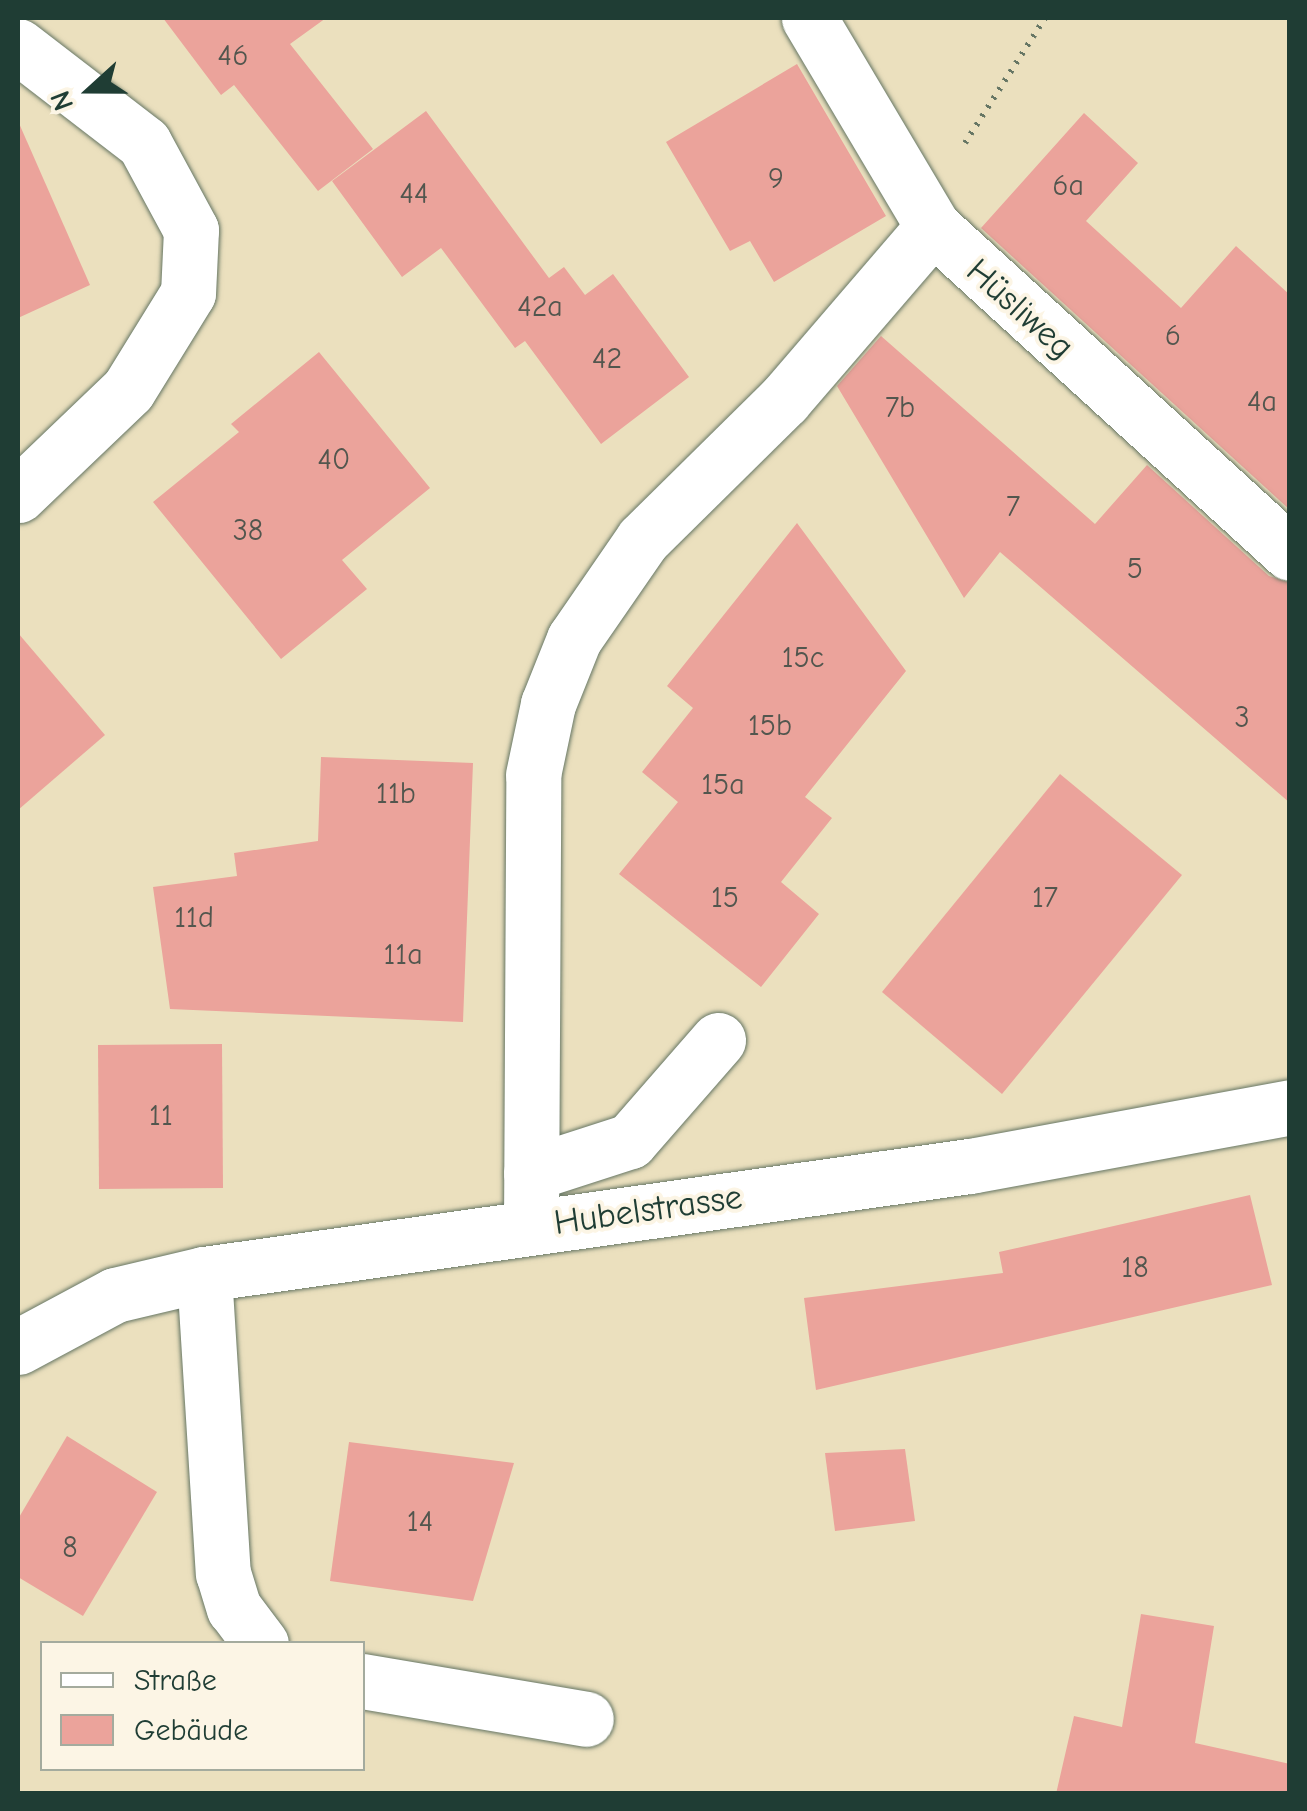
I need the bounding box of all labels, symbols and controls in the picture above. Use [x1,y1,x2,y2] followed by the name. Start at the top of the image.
[218,38,248,74] house number: 46
[40,40,140,140] north arrow
[44,86,80,115] text: N
[768,161,784,197] house number: 9
[1052,168,1084,204] house number: 6a
[399,176,429,212] house number: 44
[958,250,1082,368] street label: Hüsliweg
[517,289,563,325] house number: 42a
[1165,318,1181,354] house number: 6
[592,341,622,377] house number: 42
[1247,384,1277,420] house number: 4a
[885,390,915,426] house number: 7b
[318,442,350,478] house number: 40
[1006,489,1020,525] house number: 7
[233,513,263,549] house number: 38
[1127,551,1143,587] house number: 5
[782,640,824,676] house number: 15c
[1234,700,1250,736] house number: 3
[748,708,792,744] house number: 15b
[701,767,745,803] house number: 15a
[376,776,416,812] house number: 11b
[711,880,739,916] house number: 15
[1032,880,1058,916] house number: 17
[174,900,214,936] house number: 11d
[383,937,423,973] house number: 11a
[149,1098,173,1134] house number: 11
[551,1176,745,1244] street label: Hubelstrasse
[1121,1250,1149,1286] house number: 18
[407,1504,433,1540] house number: 14
[62,1530,78,1566] house number: 8
[40,1641,365,1771] legend
[134,1663,217,1698] text: Straße
[134,1713,248,1748] text: Gebäude

